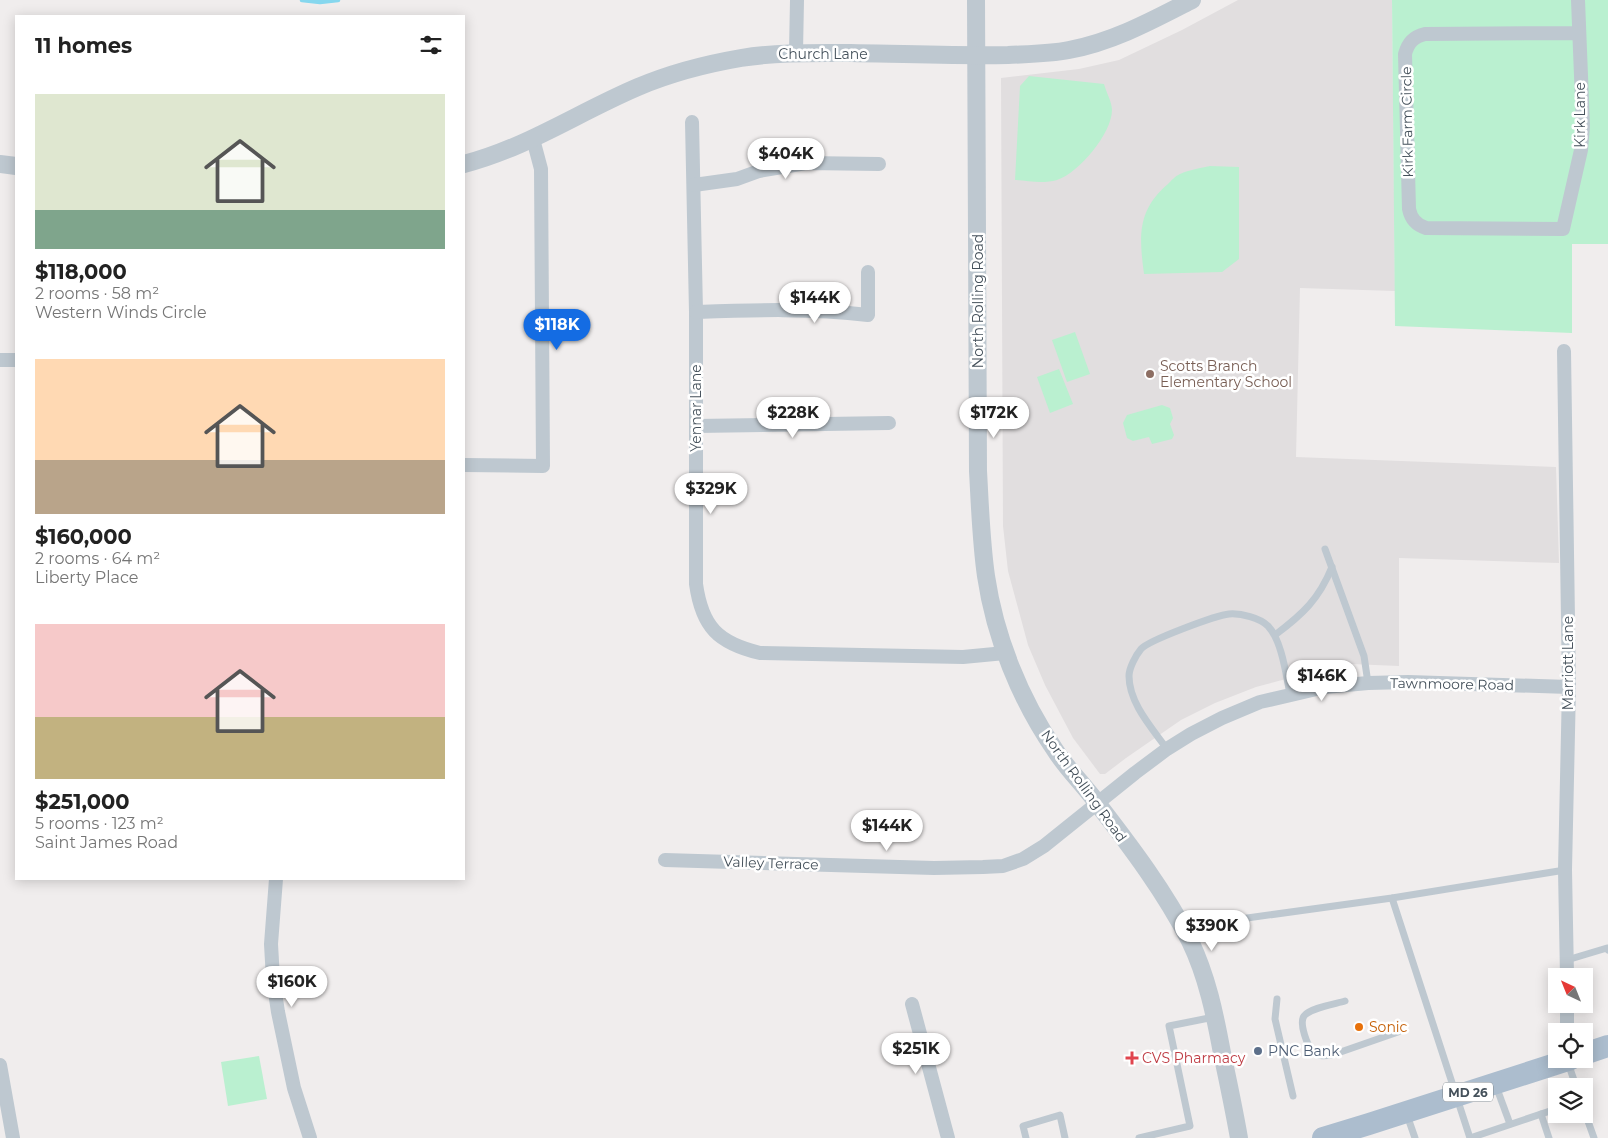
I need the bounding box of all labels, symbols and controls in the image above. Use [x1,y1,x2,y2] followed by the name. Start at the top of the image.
[417,31,445,59] icon: filters
[35,33,132,58] text: 11 homes
[778,45,868,63] street label: Church Lane
[1397,66,1417,178] street label: Kirk Farm Circle
[1571,82,1589,148] street label: Kirk Lane
[195,126,285,216] icon: home
[751,138,821,180] pin: $404K
[758,144,814,163] text: $404K
[969,234,987,368] street label: North Rolling Road
[35,259,127,284] text: $118,000
[780,282,850,324] pin: $144K
[35,284,159,303] text: 2 rooms · 58 m²
[790,288,840,307] text: $144K
[35,303,207,322] text: Western Winds Circle
[522,308,592,351] pin: $118K
[535,315,580,334] text: $118K
[1160,357,1292,391] place label: Scotts Branch Elementary School
[687,364,705,452] street label: Yennar Lane
[1144,368,1156,380] marker: Scotts Branch Elementary School
[195,391,285,481] icon: home
[758,396,828,439] pin: $228K
[959,396,1029,439] pin: $172K
[767,403,819,422] text: $228K
[970,403,1018,422] text: $172K
[676,472,746,515] pin: $329K
[685,479,737,498] text: $329K
[35,524,132,549] text: $160,000
[35,549,160,568] text: 2 rooms · 64 m²
[35,568,138,587] text: Liberty Place
[1559,616,1577,710] street label: Marriott Lane
[195,656,285,746] icon: home
[1287,660,1357,702] pin: $146K
[1297,666,1347,685] text: $146K
[1390,674,1514,694] street label: Tawnmoore Road
[1037,726,1131,846] street label: North Rolling Road
[35,789,130,814] text: $251,000
[852,810,922,852] pin: $144K
[35,814,164,833] text: 5 rooms · 123 m²
[862,816,912,835] text: $144K
[35,833,178,852] text: Saint James Road
[723,852,819,874] street label: Valley Terrace
[1177,910,1247,952] pin: $390K
[1186,916,1238,935] text: $390K
[257,966,327,1008] pin: $160K
[1548,968,1592,1012] north arrow
[1548,968,1593,1123] map controls
[267,972,317,991] text: $160K
[1369,1018,1408,1036] place label: Sonic
[1353,1021,1365,1033] marker: Sonic
[1548,1023,1593,1068] button: locate
[881,1032,951,1075] pin: $251K
[892,1039,940,1058] text: $251K
[1268,1042,1340,1060] place label: PNC Bank
[1252,1045,1264,1057] marker: PNC Bank
[1142,1049,1246,1067] place label: CVS Pharmacy
[1126,1052,1138,1064] marker: CVS Pharmacy
[1548,1078,1593,1123] button: layers
[1443,1082,1493,1102] road number: MD 26

